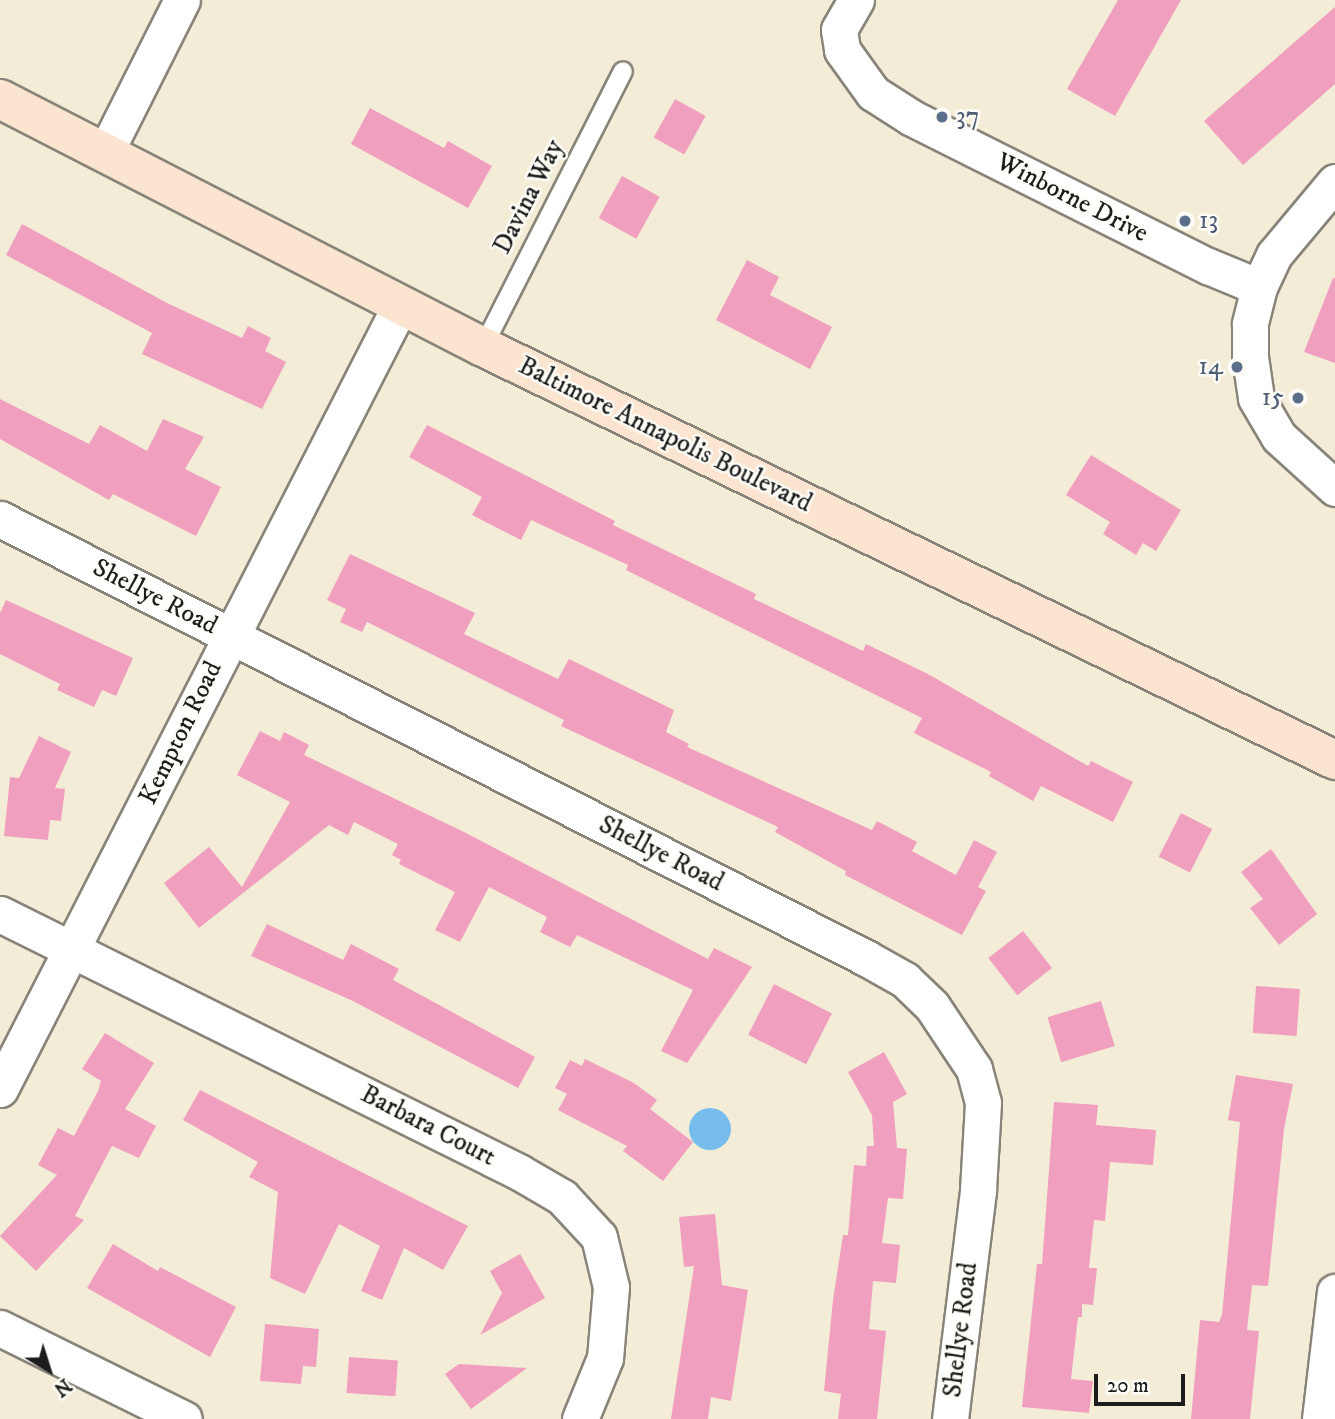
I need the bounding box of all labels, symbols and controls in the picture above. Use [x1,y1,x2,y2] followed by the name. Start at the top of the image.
[956,101,979,133] place label: 37
[934,109,950,125] marker: 37
[487,135,571,259] street label: Davina Way
[991,146,1153,250] street label: Winborne Drive
[1199,205,1218,237] place label: 13
[1177,213,1193,229] marker: 13
[513,350,817,520] street label: Baltimore Annapolis Boulevard
[1198,351,1223,383] place label: 14
[1229,359,1245,375] marker: 14
[1262,382,1284,414] place label: 15
[1290,390,1306,406] marker: 15
[87,552,223,642] street label: Shellye Road
[133,656,229,810] street label: Kempton Road
[593,809,729,899] street label: Shellye Road
[355,1079,501,1173] street label: Barbara Court
[937,1261,985,1399] street label: Shellye Road
[14,1335,84,1405] north arrow
[1097,1360,1188,1404] scale bar
[49,1373,75,1401] text: N
[1107,1373,1149,1399] text: 20 m

